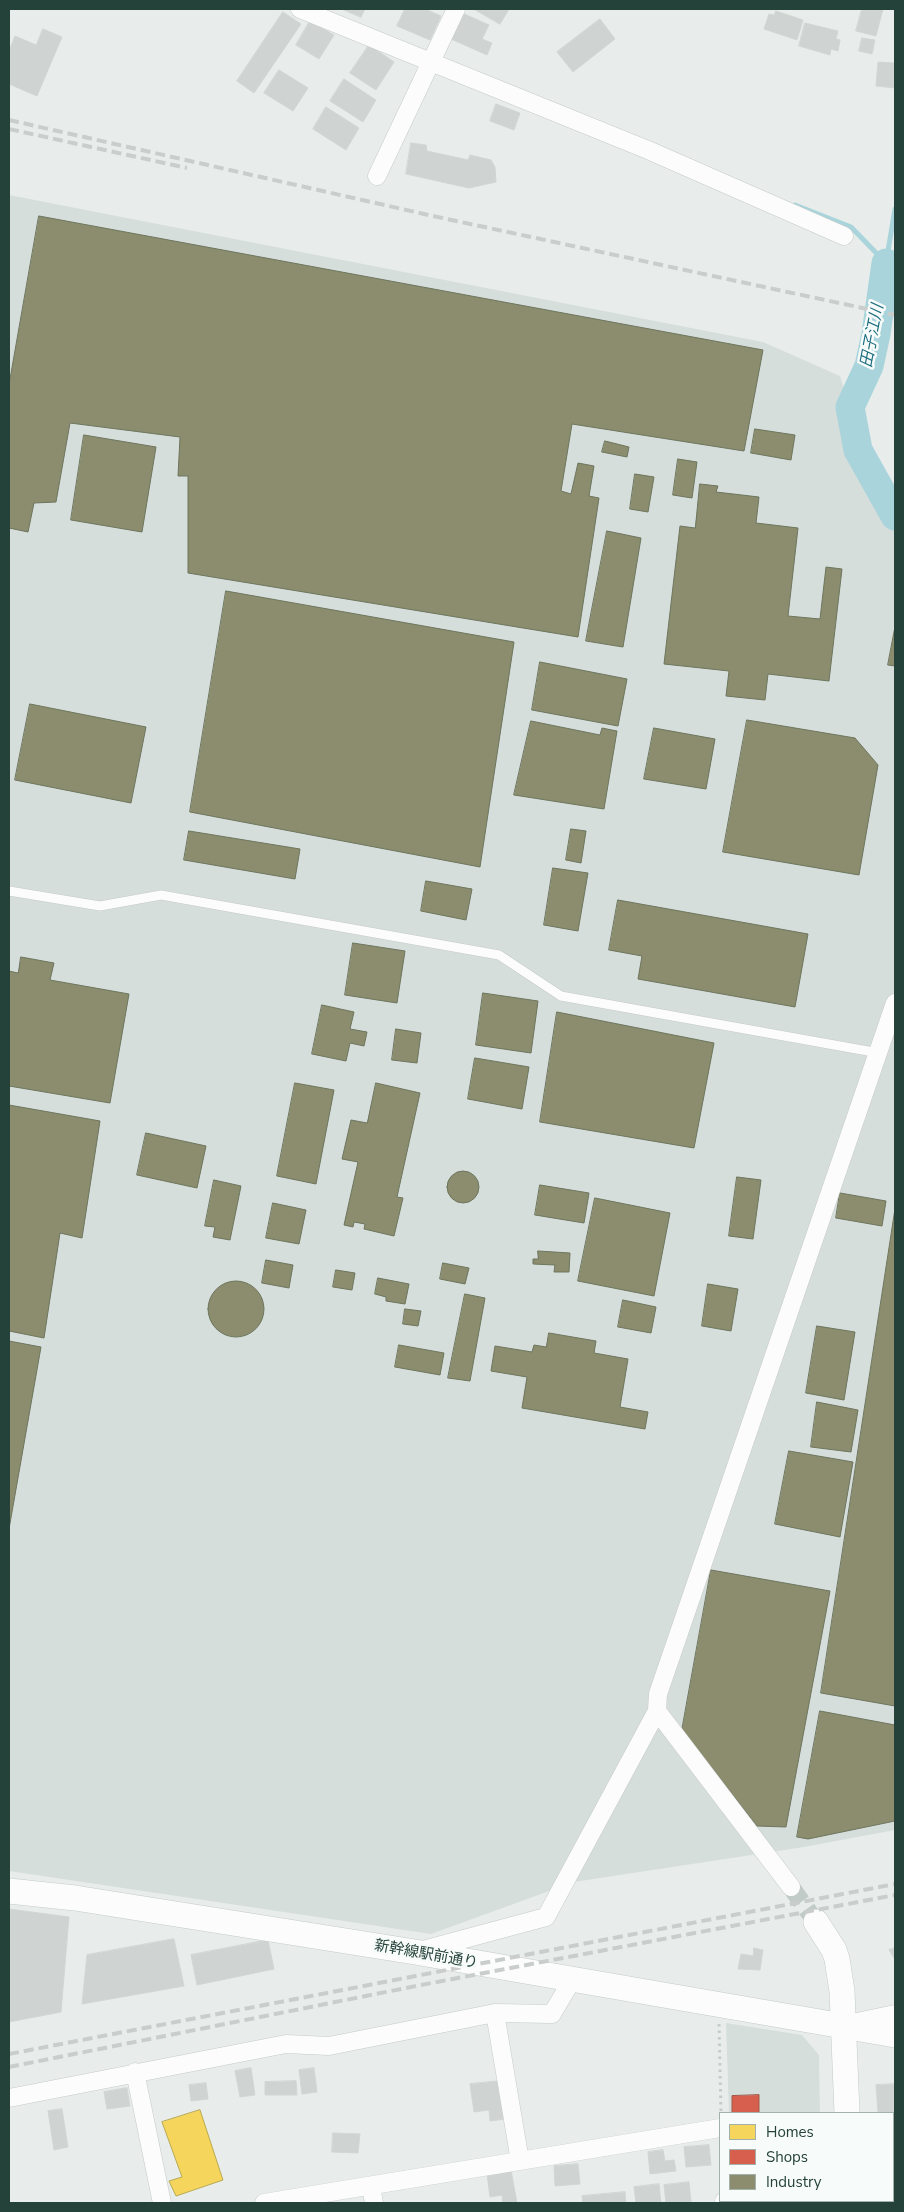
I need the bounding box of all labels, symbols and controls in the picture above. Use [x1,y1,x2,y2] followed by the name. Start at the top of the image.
[857,303,889,369] water label: 田子江川
[373,1937,479,1973] street label: 新幹線駅前通り
[719,2112,894,2202] legend
[766,2122,814,2142] text: Homes
[766,2147,808,2167] text: Shops
[766,2172,821,2192] text: Industry

